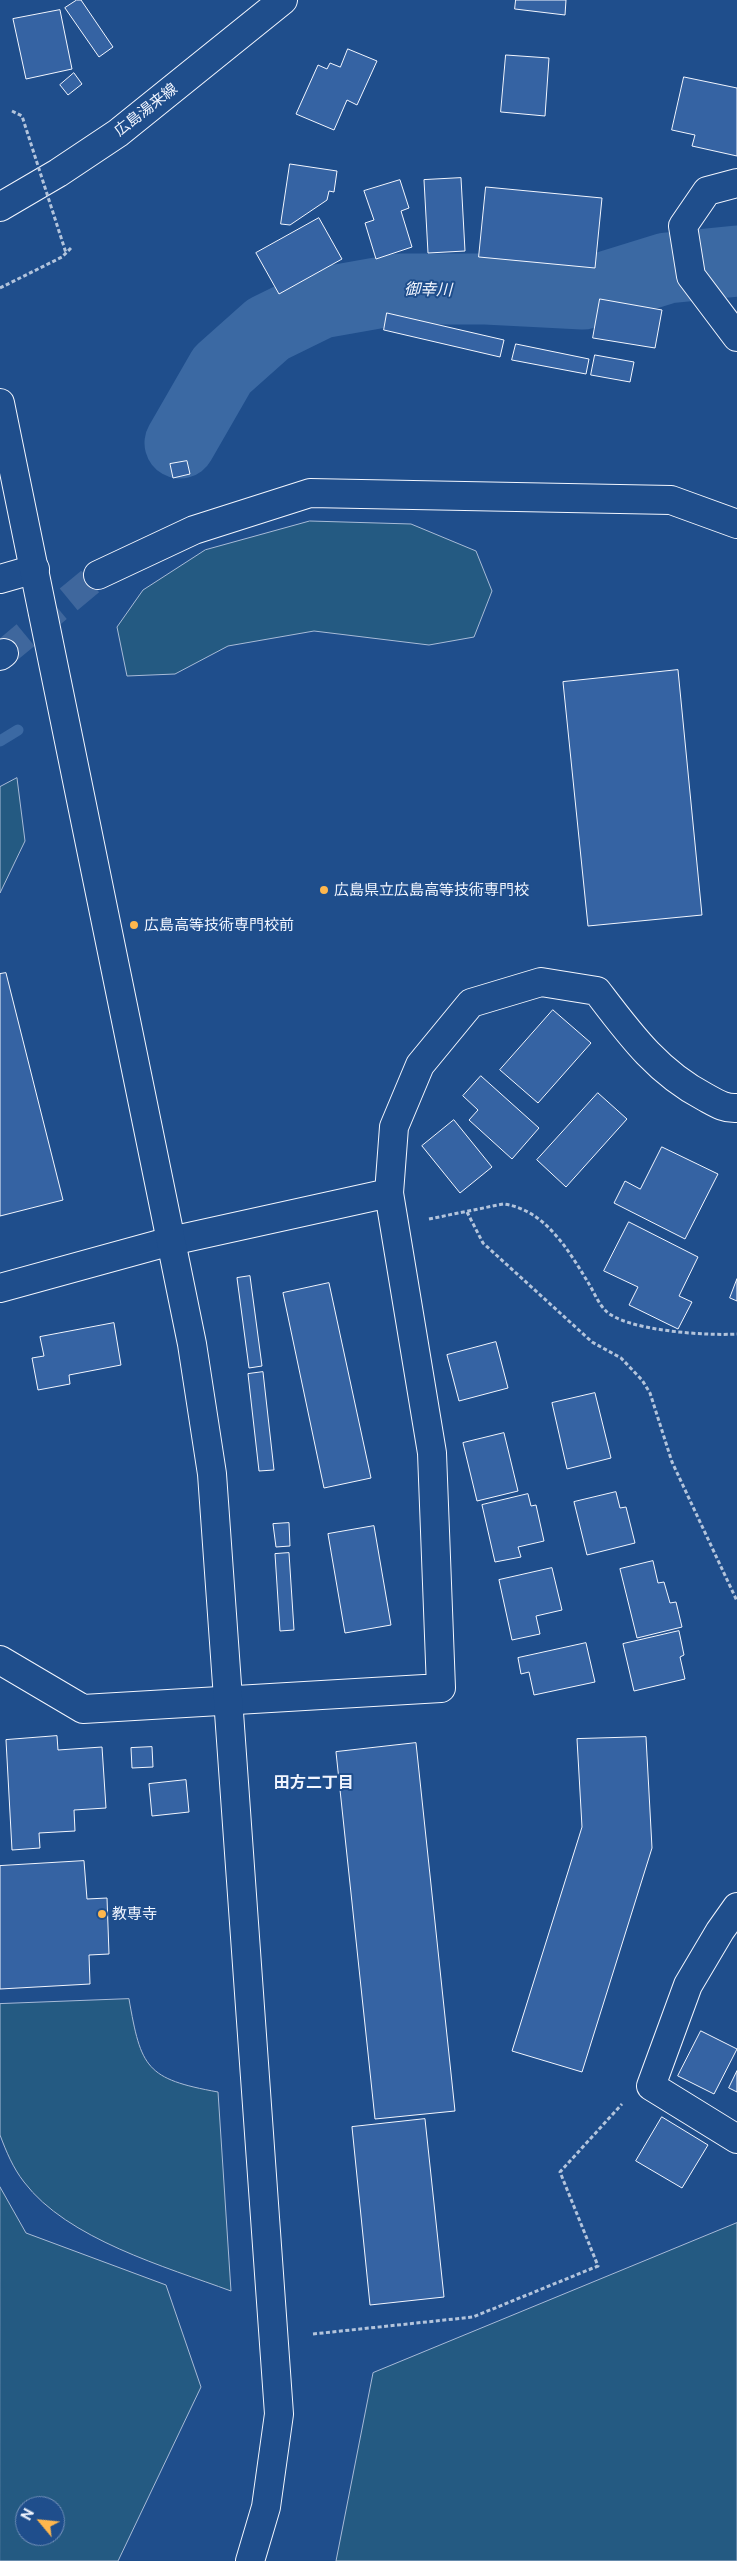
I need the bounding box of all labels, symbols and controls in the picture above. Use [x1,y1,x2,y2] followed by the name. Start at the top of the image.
[111,80,181,140] street label: 広島湯来線
[404,280,452,300] water label: 御幸川
[334,881,529,899] place label: 広島県立広島高等技術専門校
[318,884,330,896] marker: 広島県立広島高等技術専門校
[144,916,294,934] place label: 広島高等技術専門校前
[128,919,140,931] marker: 広島高等技術専門校前
[274,1773,354,1793] district label: 田方二丁目
[112,1905,157,1923] place label: 教専寺
[96,1908,108,1920] marker: 教専寺
[15,2496,65,2546] north arrow
[18,2506,37,2523] text: N

